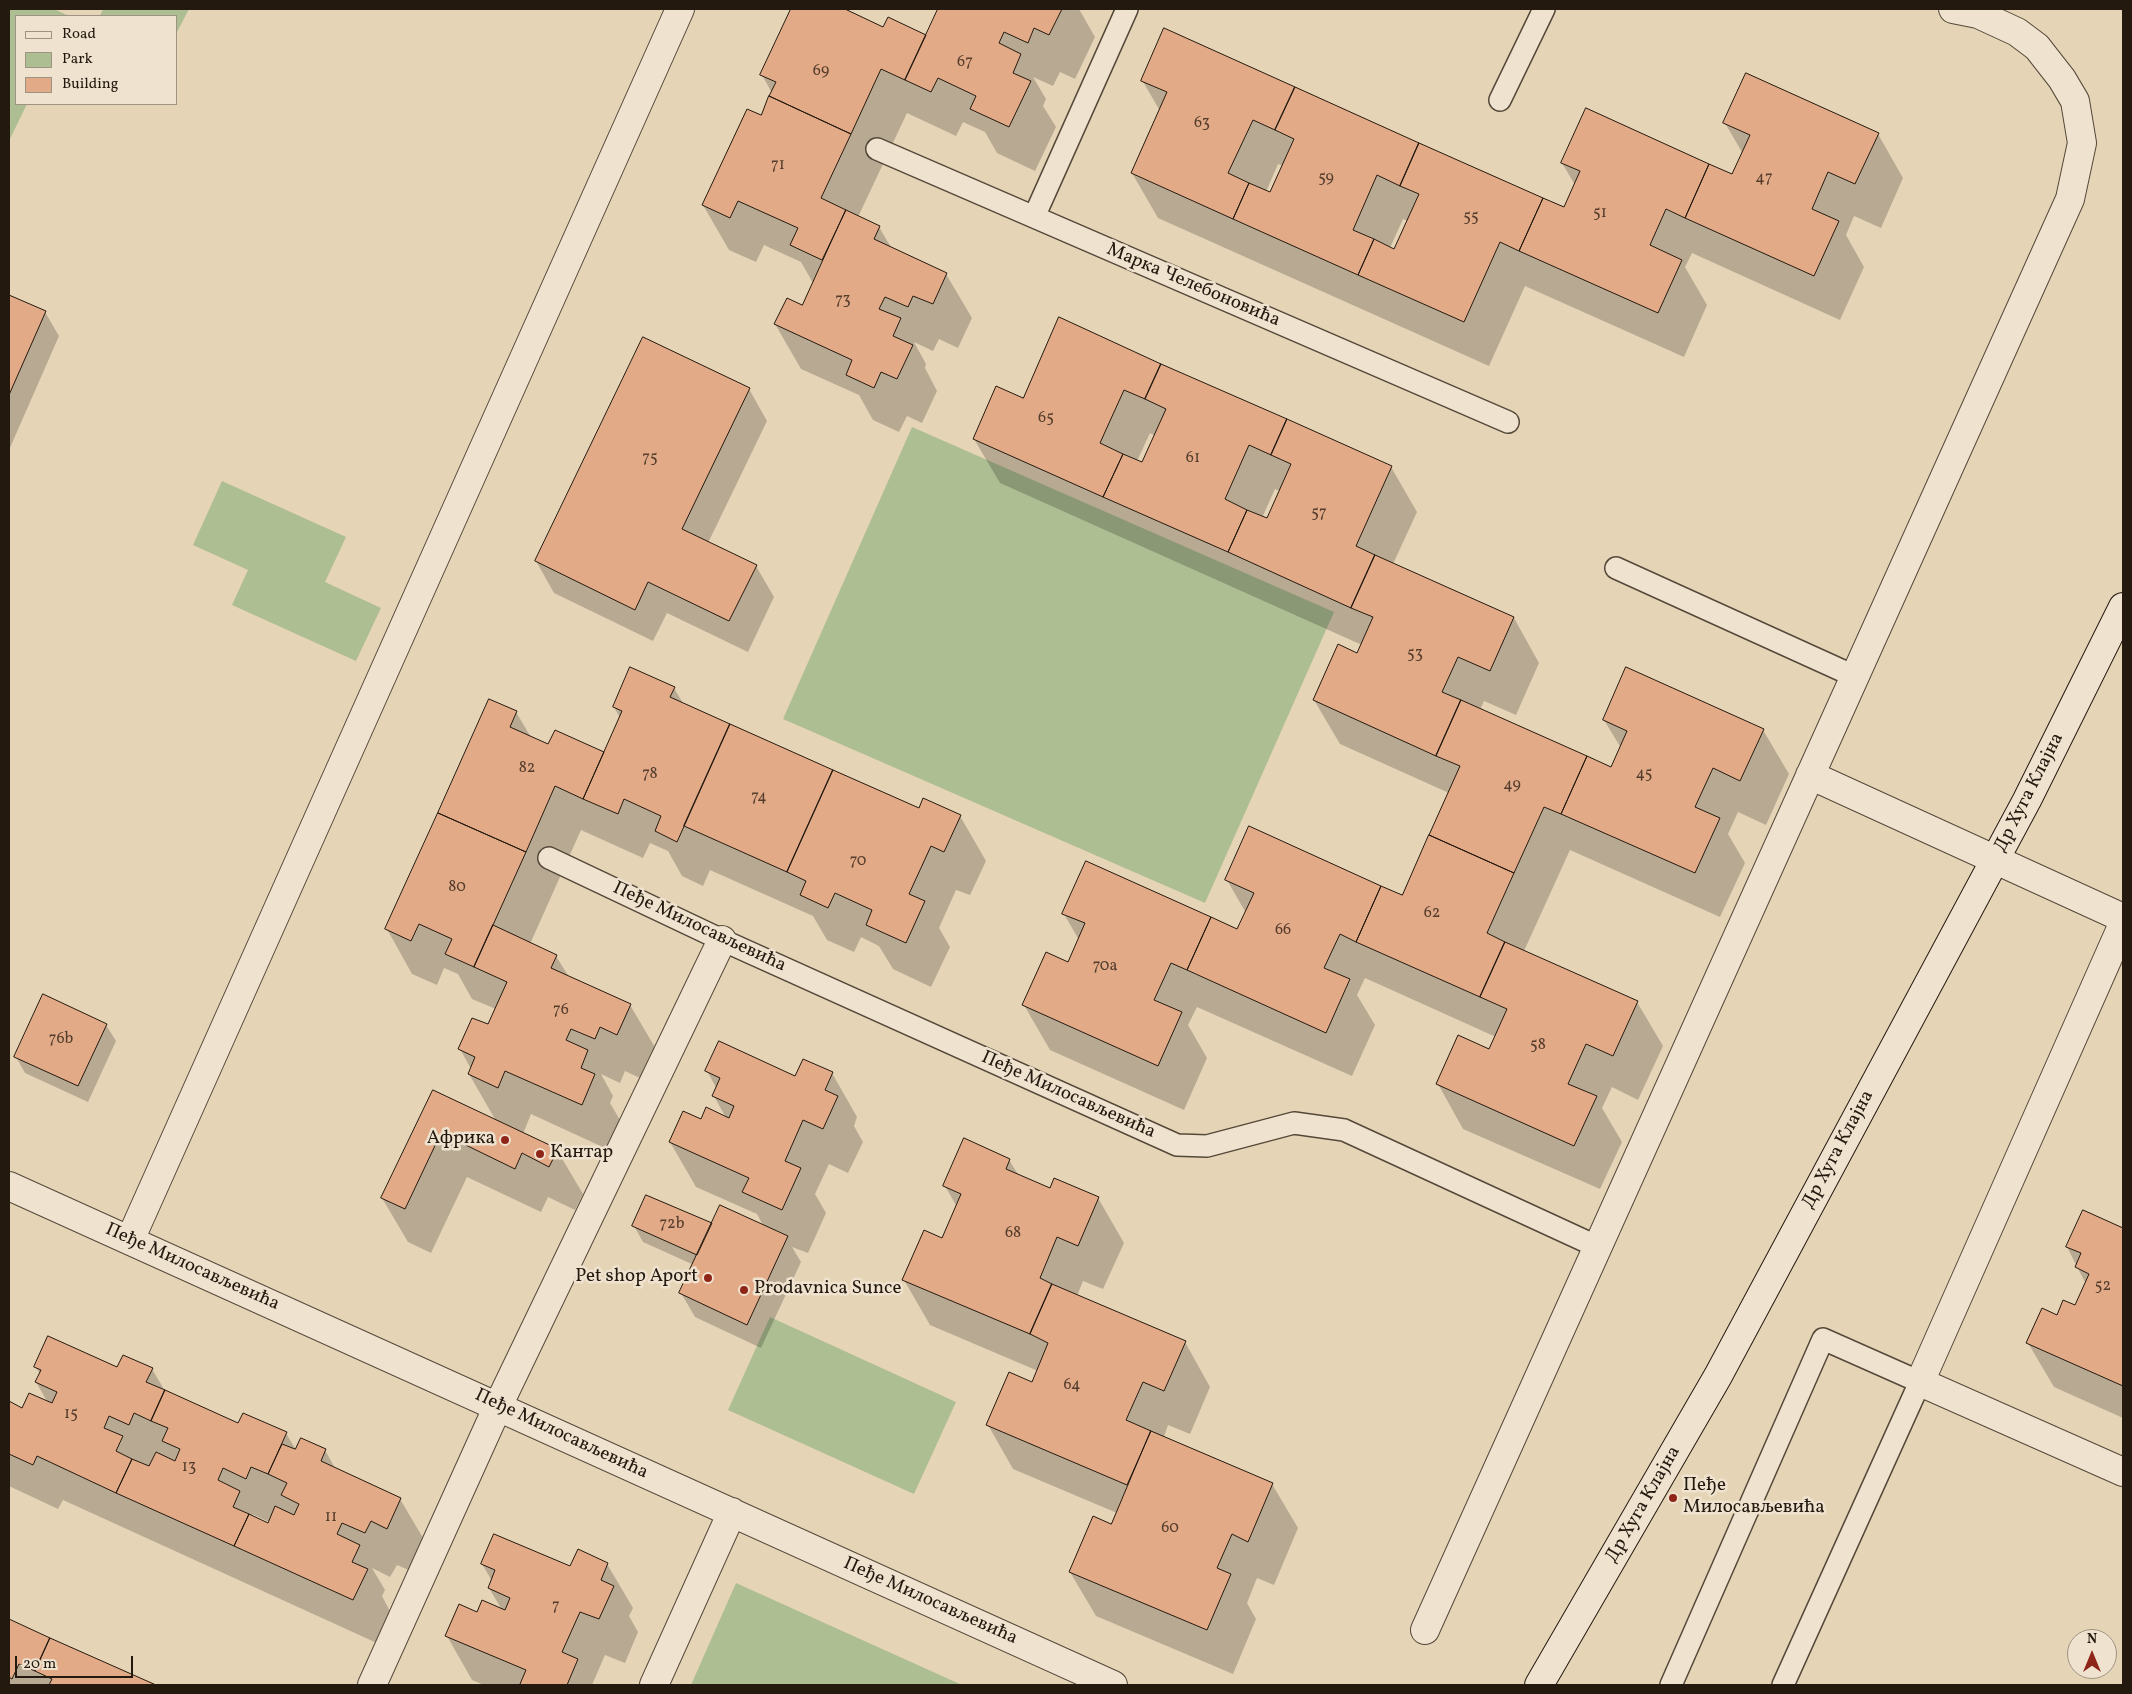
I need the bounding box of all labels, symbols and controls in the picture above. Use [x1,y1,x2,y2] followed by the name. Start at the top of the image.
[15,15,178,105] legend
[62,24,96,45] text: Road
[62,49,93,70] text: Park
[957,53,973,73] house number: 67
[813,62,829,82] house number: 69
[62,74,118,95] text: Building
[1194,114,1210,134] house number: 63
[771,156,785,176] house number: 71
[1318,169,1334,189] house number: 59
[1755,169,1773,189] house number: 47
[1593,204,1607,224] house number: 51
[1463,208,1479,228] house number: 55
[1103,239,1283,333] street label: Марка Челебоновића
[835,291,851,311] house number: 73
[1038,409,1054,429] house number: 65
[642,449,658,469] house number: 75
[1186,449,1200,469] house number: 61
[1311,504,1327,524] house number: 57
[1407,645,1423,665] house number: 53
[1990,729,2070,857] street label: Др Хуга Клајна
[519,759,535,779] house number: 82
[642,765,658,785] house number: 78
[1636,765,1652,785] house number: 45
[1503,776,1521,796] house number: 49
[751,788,767,808] house number: 74
[850,852,866,872] house number: 70
[448,878,466,898] house number: 80
[609,878,789,978] street label: Пеђе Милосављевића
[1424,904,1440,924] house number: 62
[1275,921,1291,941] house number: 66
[1093,957,1117,977] house number: 70a
[553,1001,569,1021] house number: 76
[49,1030,73,1050] house number: 76b
[1530,1036,1546,1056] house number: 58
[977,1047,1159,1145] street label: Пеђе Милосављевића
[1798,1087,1880,1213] street label: Др Хуга Клајна
[427,1129,495,1151] place label: Африка
[499,1134,511,1146] marker: Африка
[550,1143,613,1165] place label: Кантар
[534,1148,546,1160] marker: Кантар
[660,1215,684,1235] house number: 72b
[101,1219,283,1317] street label: Пеђе Милосављевића
[1005,1224,1021,1244] house number: 68
[575,1267,698,1289] place label: Pet shop Aport
[702,1272,714,1284] marker: Pet shop Aport
[2095,1277,2111,1297] house number: 52
[754,1279,902,1301] place label: Prodavnica Sunce
[738,1284,750,1296] marker: Prodavnica Sunce
[1063,1376,1081,1396] house number: 64
[471,1385,651,1485] street label: Пеђе Милосављевића
[64,1405,78,1425] house number: 15
[1601,1443,1687,1567] street label: Др Хуга Клајна
[182,1458,196,1478] house number: 13
[1683,1476,1825,1520] place label: Пеђе Милосављевића
[1667,1492,1679,1504] marker: Пеђе Милосављевића
[325,1508,337,1528] house number: 11
[1161,1519,1179,1539] house number: 60
[839,1553,1021,1651] street label: Пеђе Милосављевића
[552,1597,560,1617] house number: 7
[2067,1629,2117,1679] north arrow
[2087,1630,2097,1649] text: N
[18,1646,135,1678] scale bar
[23,1654,56,1675] text: 20 m

